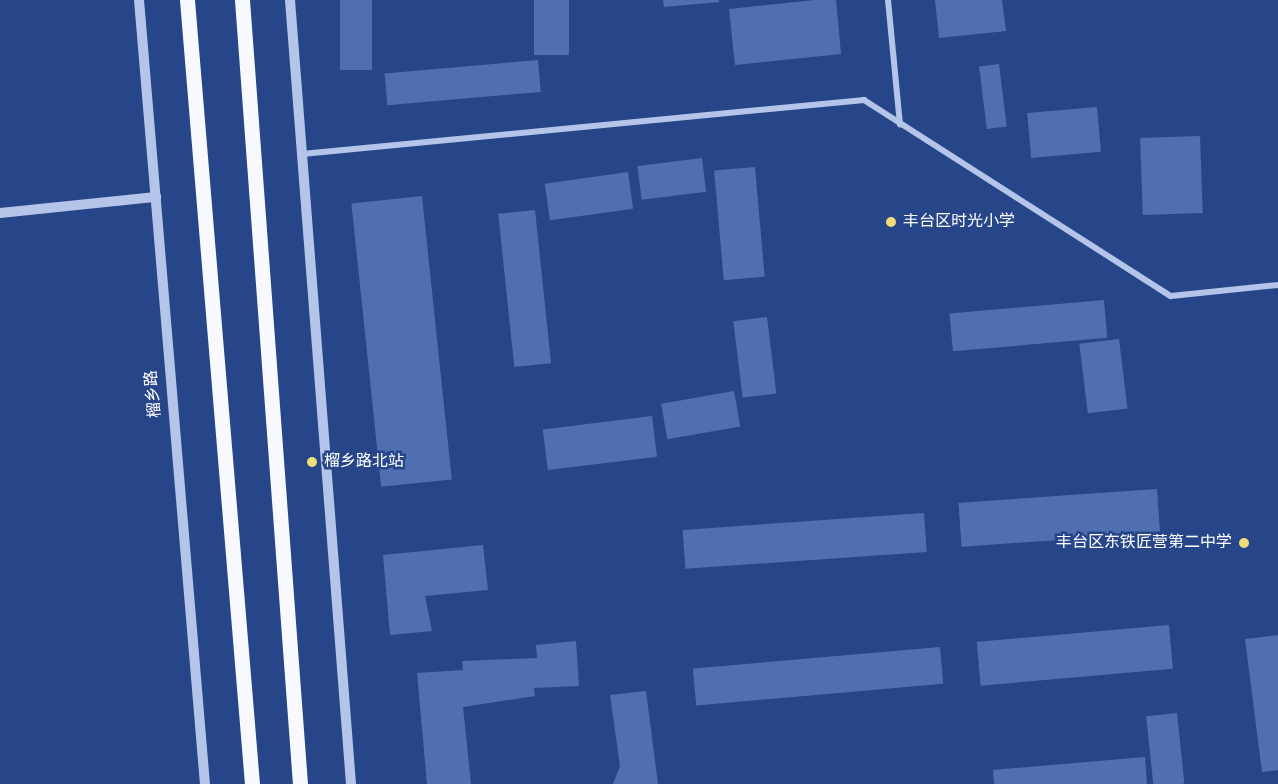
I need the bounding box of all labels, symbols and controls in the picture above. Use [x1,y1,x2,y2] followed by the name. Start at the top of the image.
[903,212,1015,232] place label: 丰台区时光小学
[884,215,898,229] marker: 丰台区时光小学
[142,369,166,419] street label: 榴乡路
[324,452,404,472] place label: 榴乡路北站
[305,455,319,469] marker: 榴乡路北站
[1056,533,1232,553] place label: 丰台区东铁匠营第二中学
[1237,536,1251,550] marker: 丰台区东铁匠营第二中学

